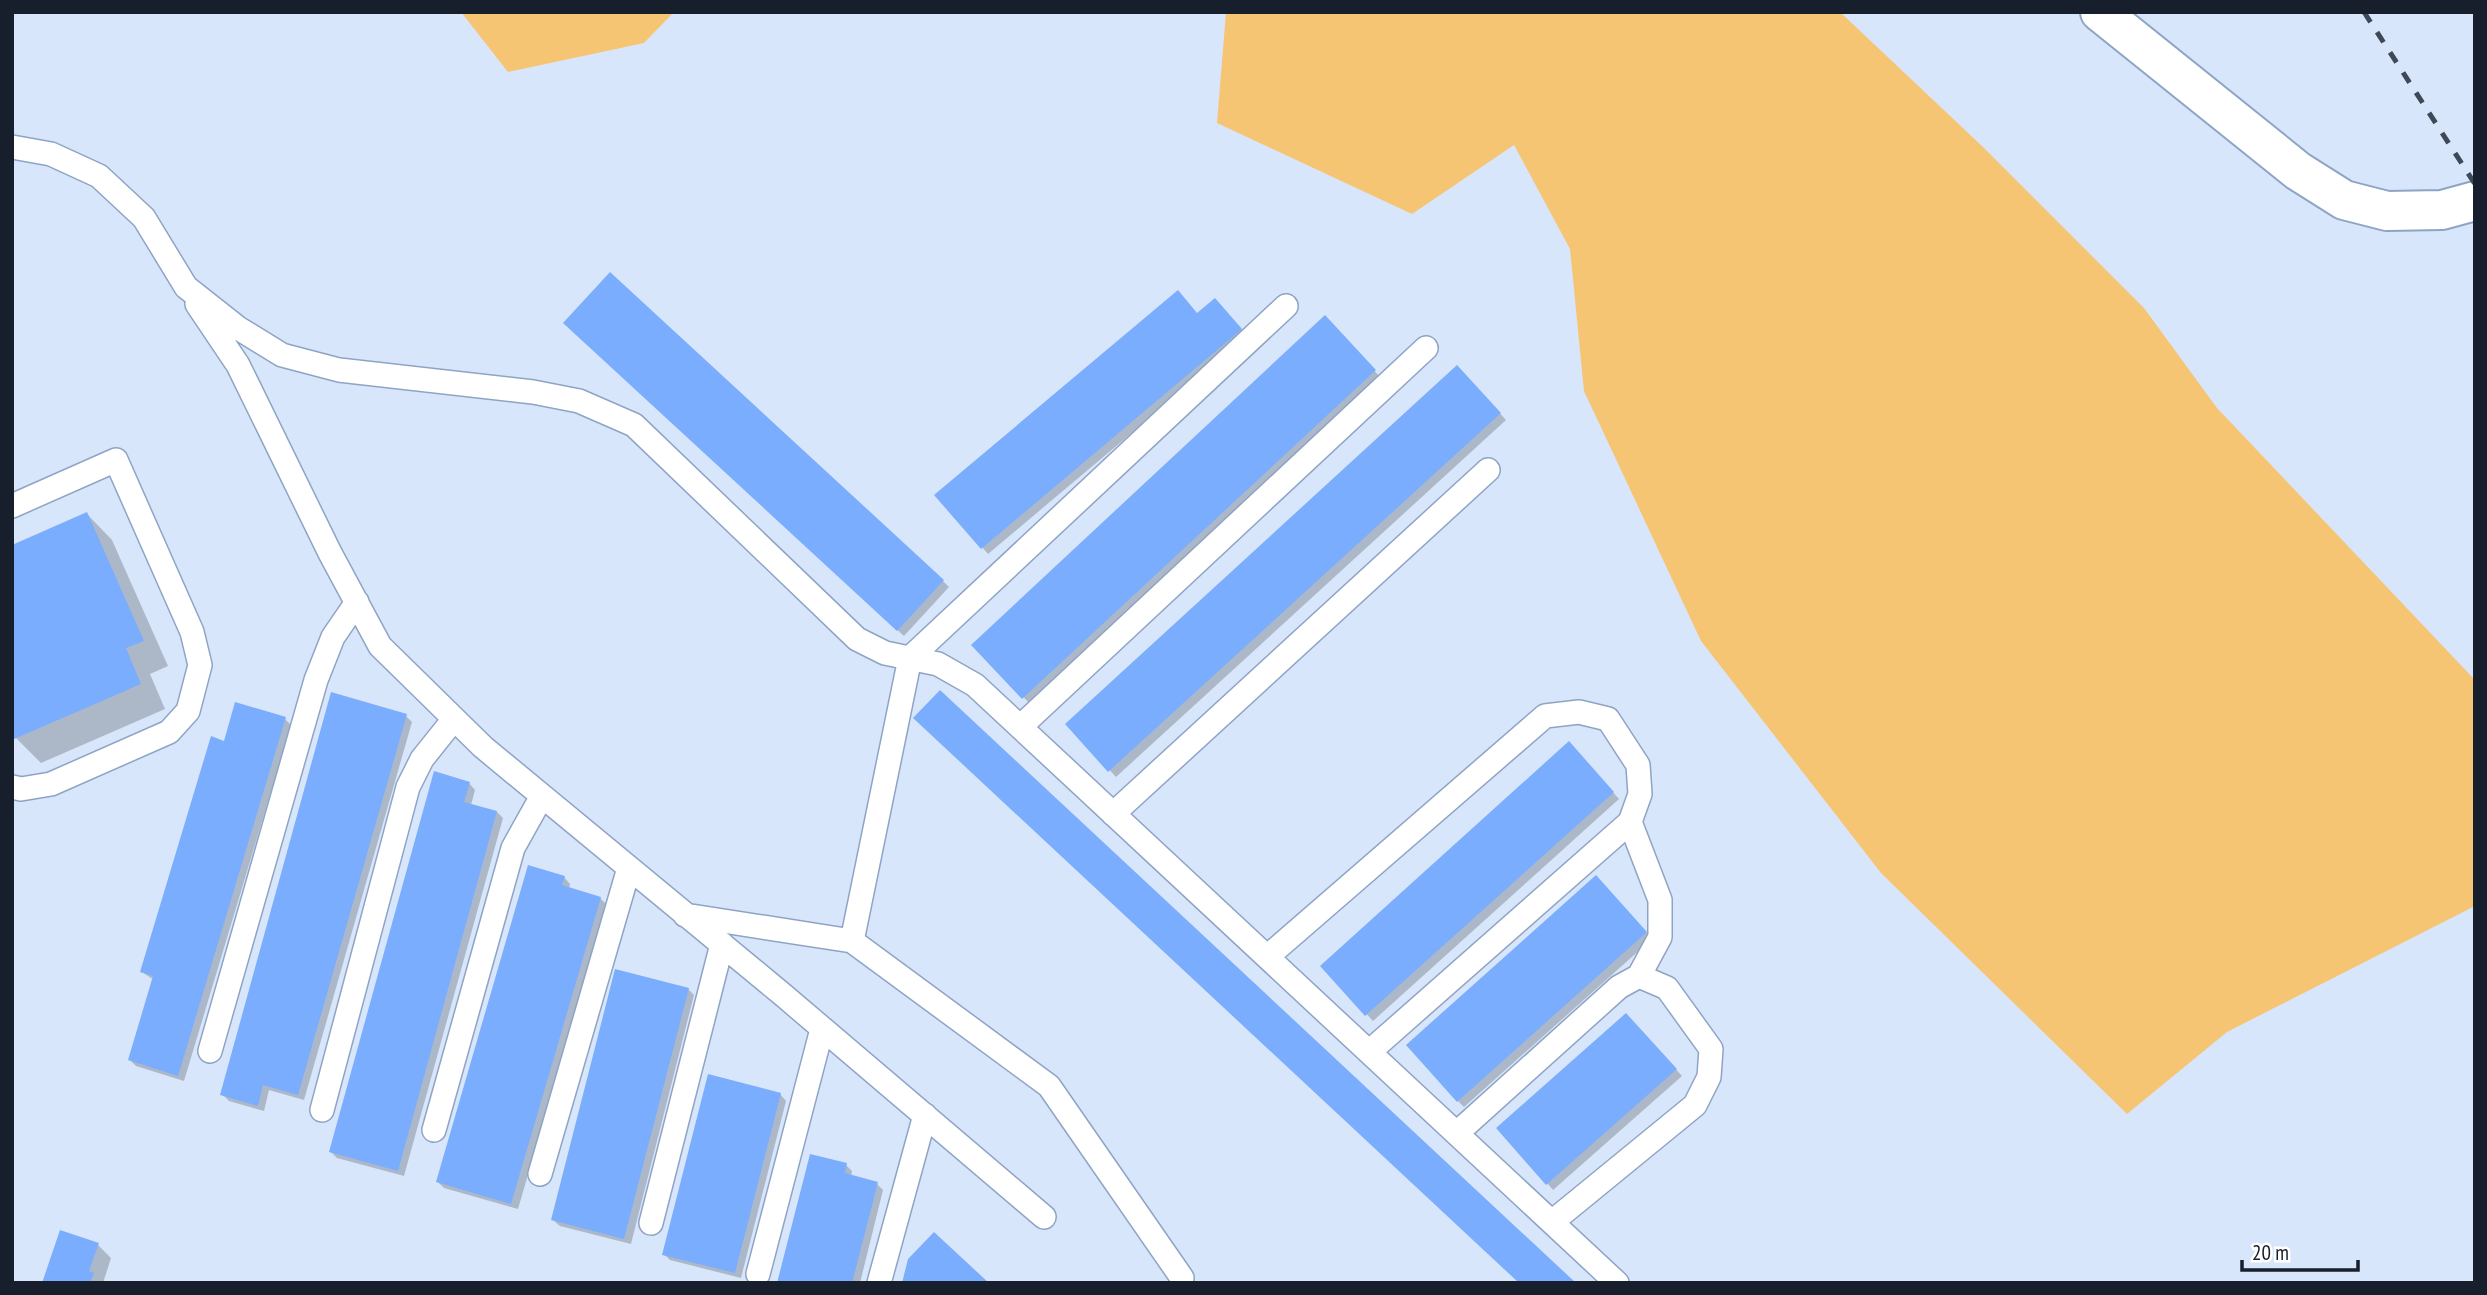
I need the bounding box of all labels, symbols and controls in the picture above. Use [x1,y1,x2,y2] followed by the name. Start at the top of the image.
[2242,1228,2358,1272] scale bar
[2252,1239,2289,1266] text: 20 m

